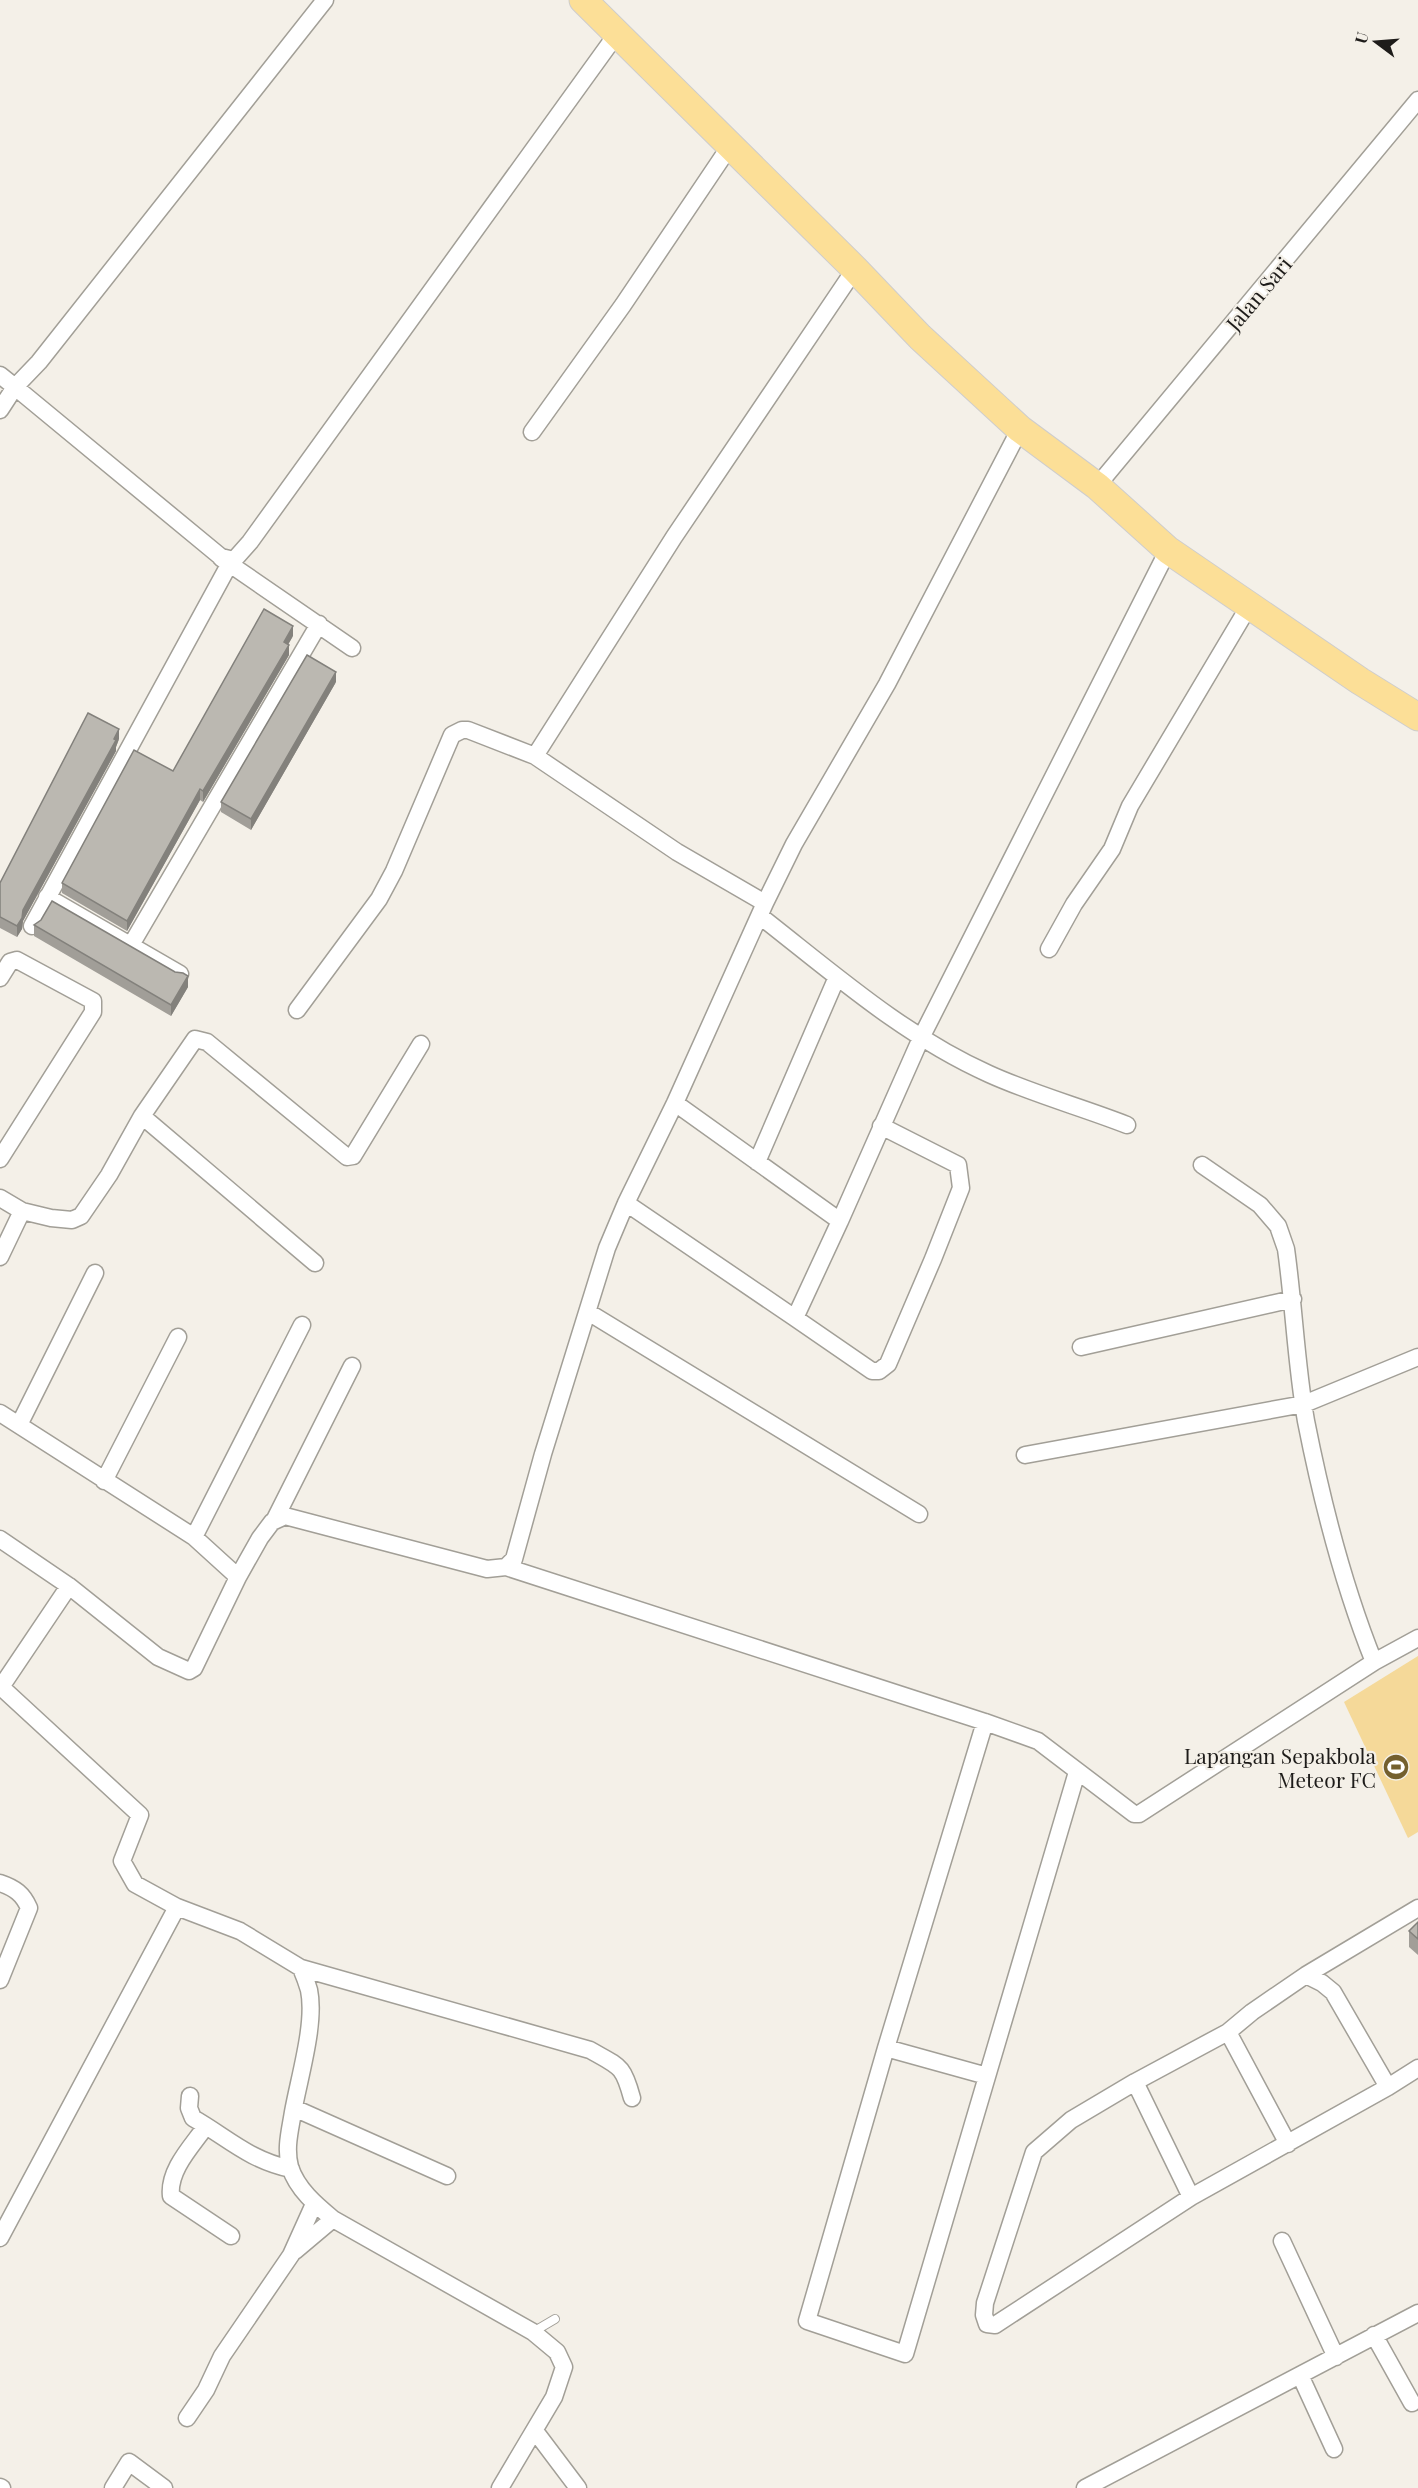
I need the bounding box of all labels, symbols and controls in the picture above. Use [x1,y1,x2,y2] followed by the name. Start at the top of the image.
[1346,12,1406,72] north arrow
[1349,30,1373,46] text: U
[1218,250,1297,337] street label: Jalan Sari
[1184,1741,1377,1793] place label: Lapangan Sepakbola Meteor FC
[1381,1752,1411,1782] sports icon: Lapangan Sepakbola Meteor FC

